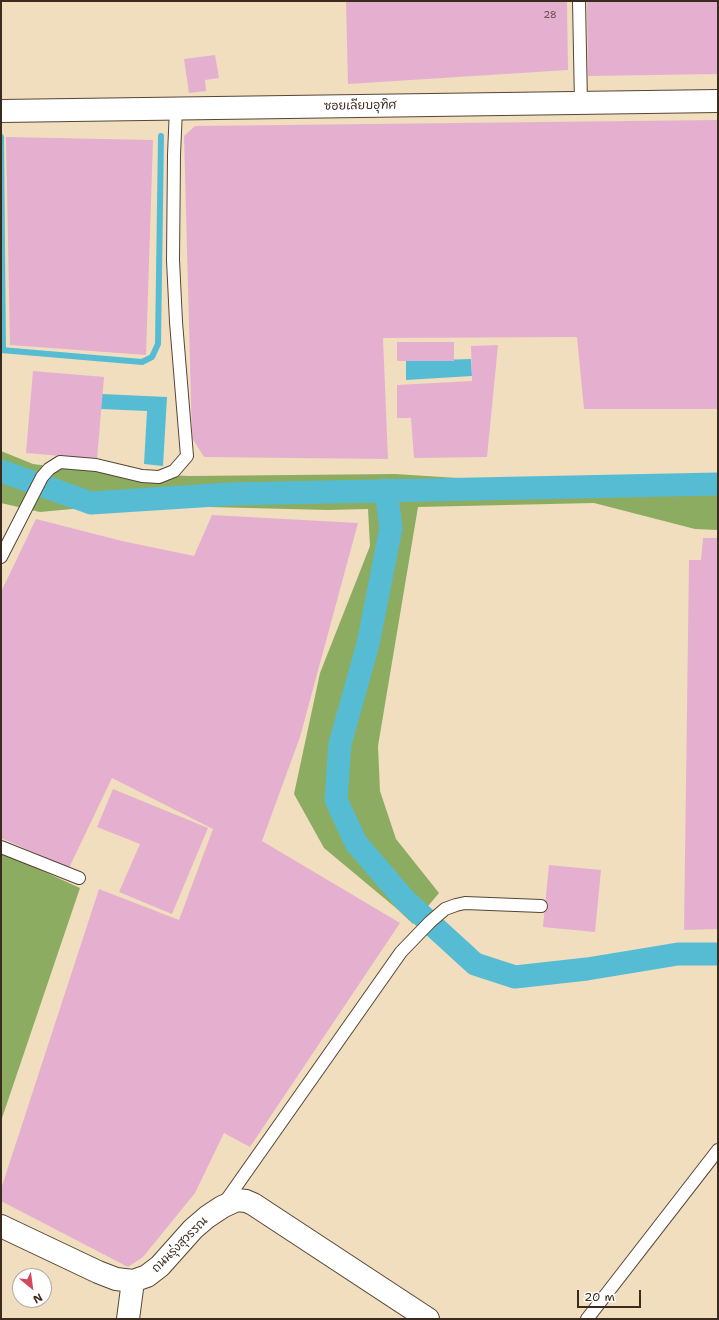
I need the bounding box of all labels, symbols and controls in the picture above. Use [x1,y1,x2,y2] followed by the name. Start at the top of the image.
[543,9,557,21] house number: 28
[324,98,396,114] street label: ซอยเลียบอุทิศ
[149,1214,211,1276] street label: ถนนรุ่งสุวรรณ
[12,1268,52,1308] north arrow
[579,1282,643,1308] scale bar
[30,1289,45,1307] text: N
[584,1289,615,1305] text: 20 m

